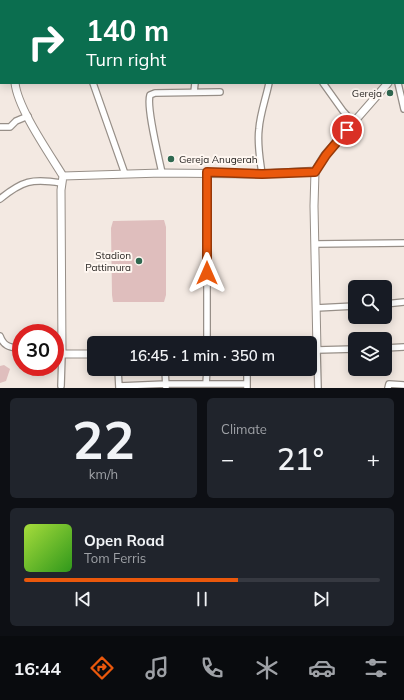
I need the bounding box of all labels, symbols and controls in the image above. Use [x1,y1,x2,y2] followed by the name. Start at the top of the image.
[86,13,169,48] text: 140 m
[20,16,72,68] icon: right
[86,48,166,71] text: Turn right
[352,87,382,100] place label: Gereja
[385,88,395,98] marker: Gereja
[330,113,364,147] pin
[336,119,358,141] icon: arrive
[179,153,258,166] place label: Gereja Anugerah
[166,154,176,164] marker: Gereja Anugerah
[85,249,131,274] place label: Stadion Pattimura
[186,252,228,294] position arrow
[134,256,144,266] marker: Stadion Pattimura
[348,280,392,376] map controls
[348,280,392,324] button: search
[12,324,64,376] speed limit sign: 30
[348,332,392,376] button: layers
[129,346,275,365] text: 16:45 · 1 min · 350 m
[72,407,135,472] text: 22
[221,421,267,437] text: Climate
[277,440,324,478] text: 21°
[221,445,234,473] text: −
[367,445,380,473] text: +
[89,466,118,482] text: km/h
[84,531,164,550] text: Open Road
[84,550,146,566] text: Tom Ferris
[72,588,94,610] icon: previous
[191,588,213,610] icon: pause
[310,588,332,610] icon: next
[88,654,116,682] icon: directions
[143,654,171,682] icon: music
[198,654,226,682] icon: phone
[253,654,281,682] icon: climate
[308,654,336,682] icon: car
[362,654,390,682] icon: filters
[13,657,61,680] text: 16:44

